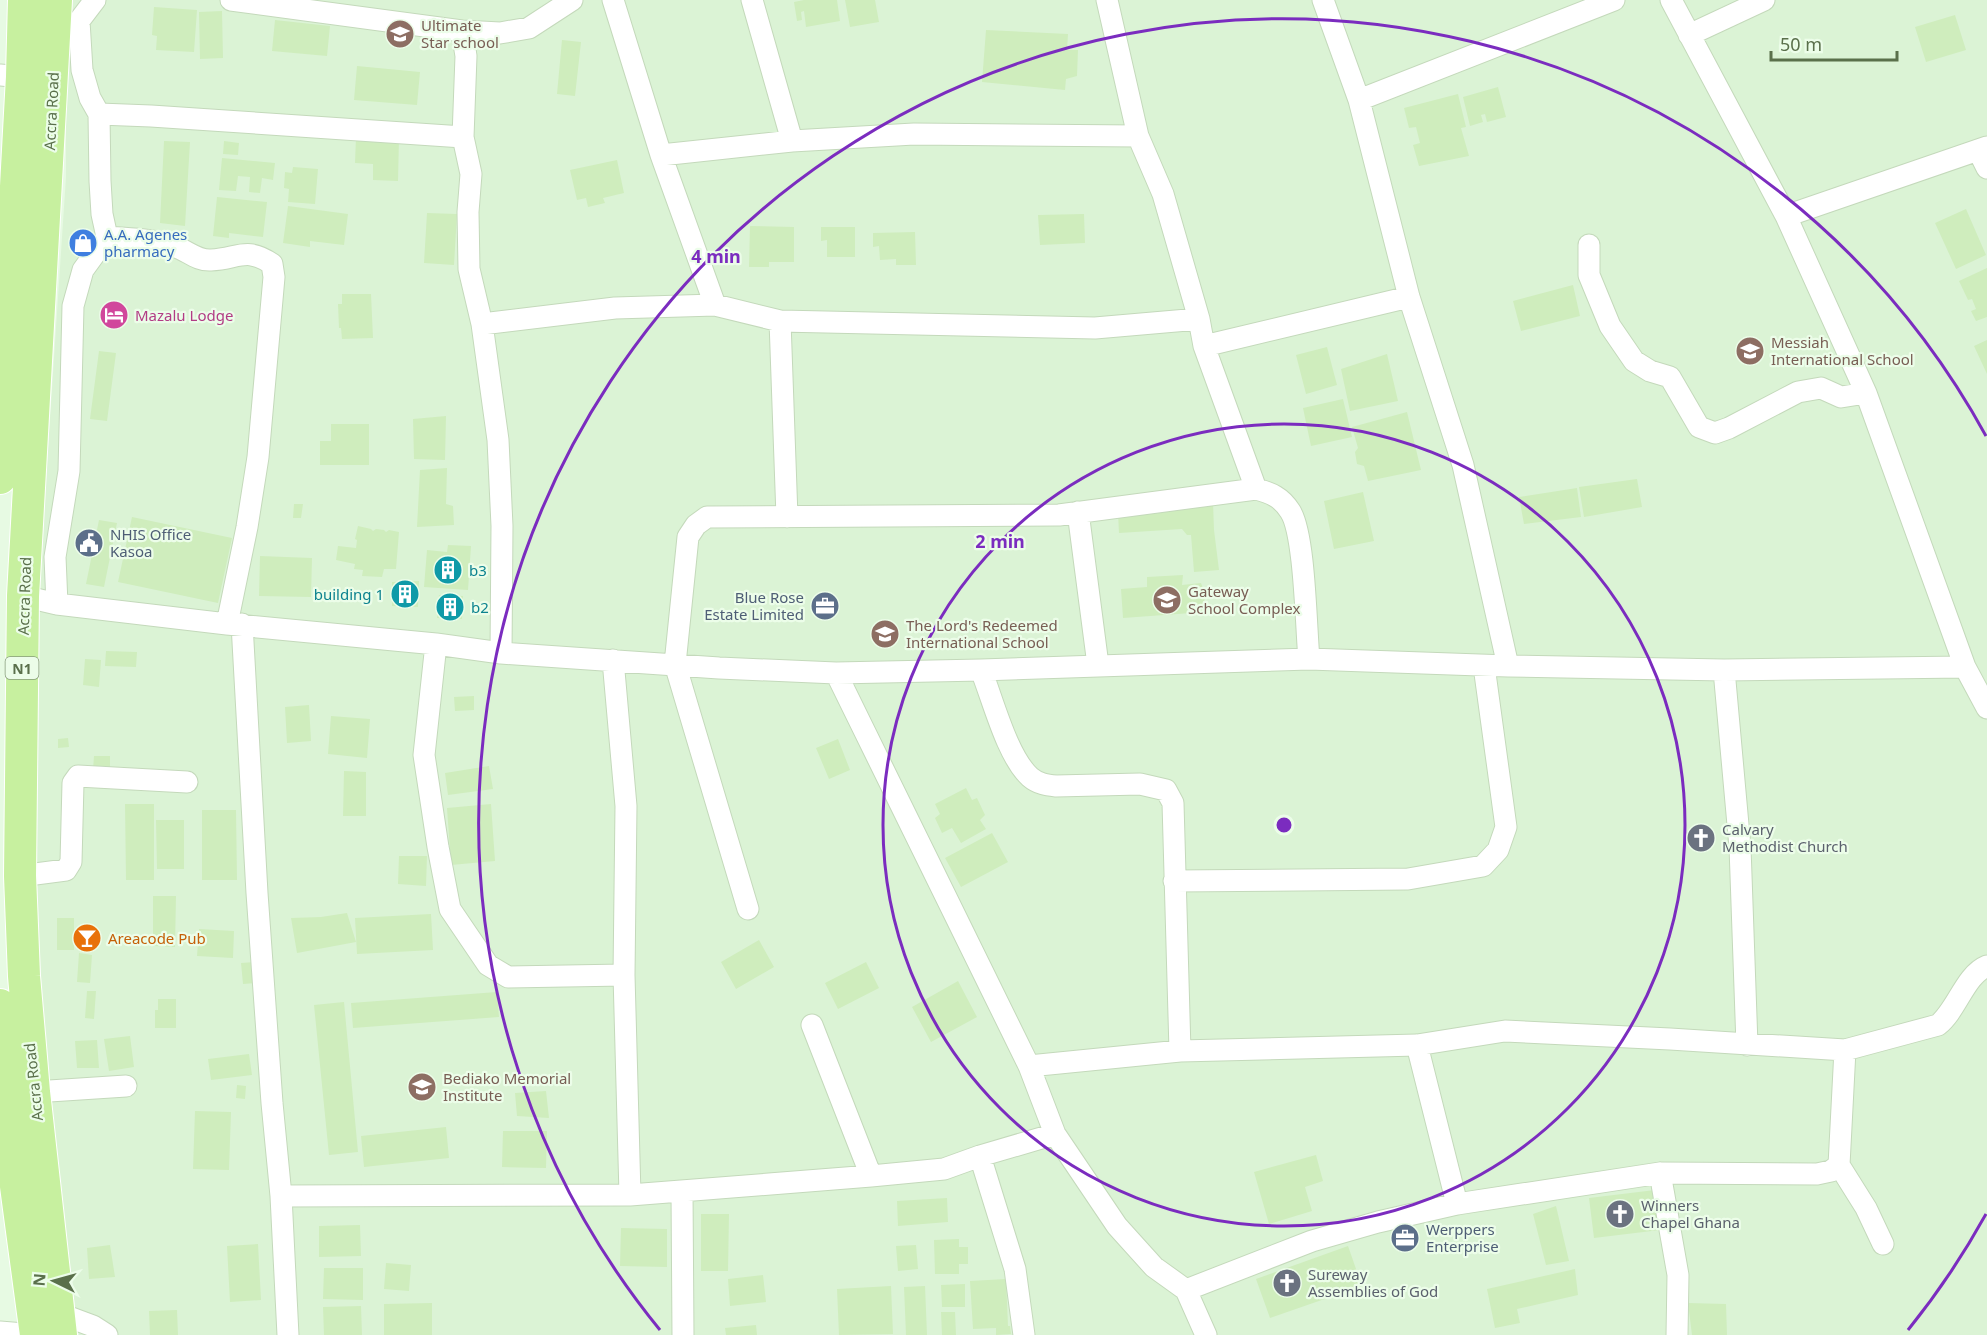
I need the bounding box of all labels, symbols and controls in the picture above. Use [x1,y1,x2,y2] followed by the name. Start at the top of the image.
[421,15,499,52] place label: Ultimate Star school
[384,18,416,50] school or university icon: Ultimate Star school
[1771,24,1897,62] scale bar
[1780,32,1822,56] text: 50 m
[39,71,63,151] street label: Accra Road
[104,224,187,261] place label: A.A. Agenes pharmacy
[67,227,99,259] shop icon: A.A. Agenes pharmacy
[691,244,741,268] text: 4 min
[98,299,130,331] hotel icon: Mazalu Lodge
[135,305,233,325] place label: Mazalu Lodge
[1771,332,1914,369] place label: Messiah International School
[1734,335,1766,367] school or university icon: Messiah International School
[110,524,191,561] place label: NHIS Office Kasoa
[73,527,105,559] public building icon: NHIS Office Kasoa
[975,529,1025,553] text: 2 min
[432,554,464,586] building icon: b3
[13,557,35,635] street label: Accra Road
[469,560,487,580] place label: b3
[389,578,421,610] building icon: building 1
[1188,581,1300,618] place label: Gateway School Complex
[314,584,384,604] place label: building 1
[1151,584,1183,616] school or university icon: Gateway School Complex
[704,587,804,624] place label: Blue Rose Estate Limited
[809,590,841,622] office icon: Blue Rose Estate Limited
[434,591,466,623] building icon: b2
[471,597,489,617] place label: b2
[906,615,1058,652] place label: The Lord's Redeemed International School
[869,618,901,650] school or university icon: The Lord's Redeemed International School
[5,657,38,679] road number: N1
[1274,815,1294,835] centre of rings
[1722,819,1848,856] place label: Calvary Methodist Church
[1685,822,1717,854] church icon: Calvary Methodist Church
[71,922,103,954] bar icon: Areacode Pub
[108,928,206,948] place label: Areacode Pub
[19,1042,47,1122] street label: Accra Road
[443,1068,571,1105] place label: Bediako Memorial Institute
[406,1071,438,1103] school or university icon: Bediako Memorial Institute
[1641,1195,1740,1232] place label: Winners Chapel Ghana
[1604,1198,1636,1230] church icon: Winners Chapel Ghana
[1426,1219,1499,1256] place label: Werppers Enterprise
[1389,1222,1421,1254] office icon: Werppers Enterprise
[24,1251,84,1311] north arrow
[1308,1264,1438,1301] place label: Sureway Assemblies of God
[1271,1267,1303,1299] church icon: Sureway Assemblies of God
[28,1272,51,1287] text: N

